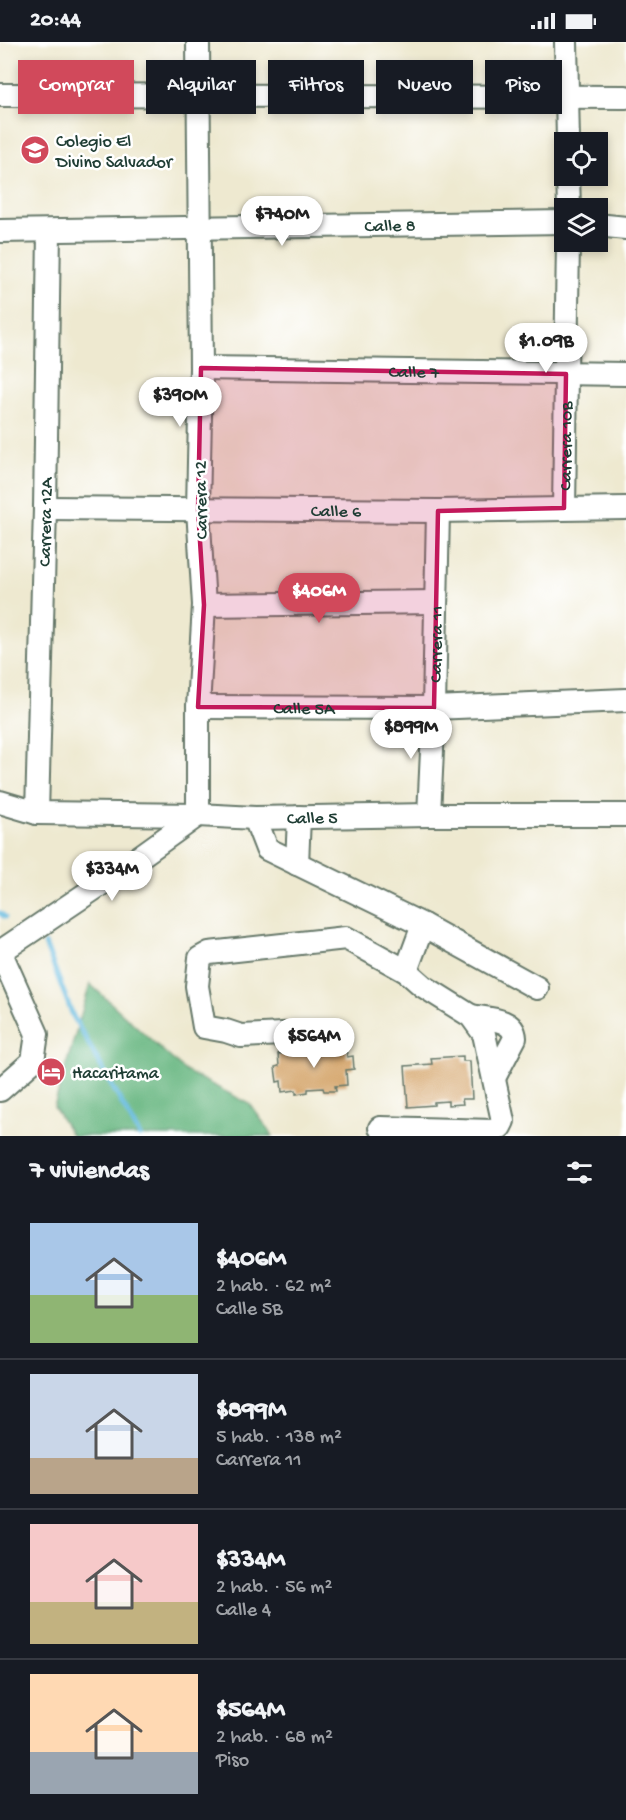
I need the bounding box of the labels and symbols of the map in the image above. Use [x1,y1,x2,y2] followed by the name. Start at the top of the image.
[55,132,174,174] place label: Colegio El Divino Salvador
[19,134,51,166] school or university icon: Colegio El Divino Salvador
[240,196,324,247] pin: $740M
[364,216,416,238] street label: Calle 8
[497,323,595,374] pin: $1.09B
[388,363,440,384] street label: Calle 7
[138,377,222,428] pin: $390M
[556,401,579,491] street label: Carrera 10B
[191,460,214,539] street label: Carrera 12
[35,476,58,567] street label: Carrera 12A
[311,502,362,523] street label: Calle 6
[277,573,361,624] pin: $406M
[427,605,449,683] street label: Carrera 11
[273,699,336,721] street label: Calle 5A
[369,709,453,760] pin: $899M
[287,809,338,830] street label: Calle 5
[70,851,154,902] pin: $334M
[272,1018,356,1069] pin: $564M
[35,1056,67,1088] hotel icon: Hacaritama
[72,1064,160,1085] place label: Hacaritama

